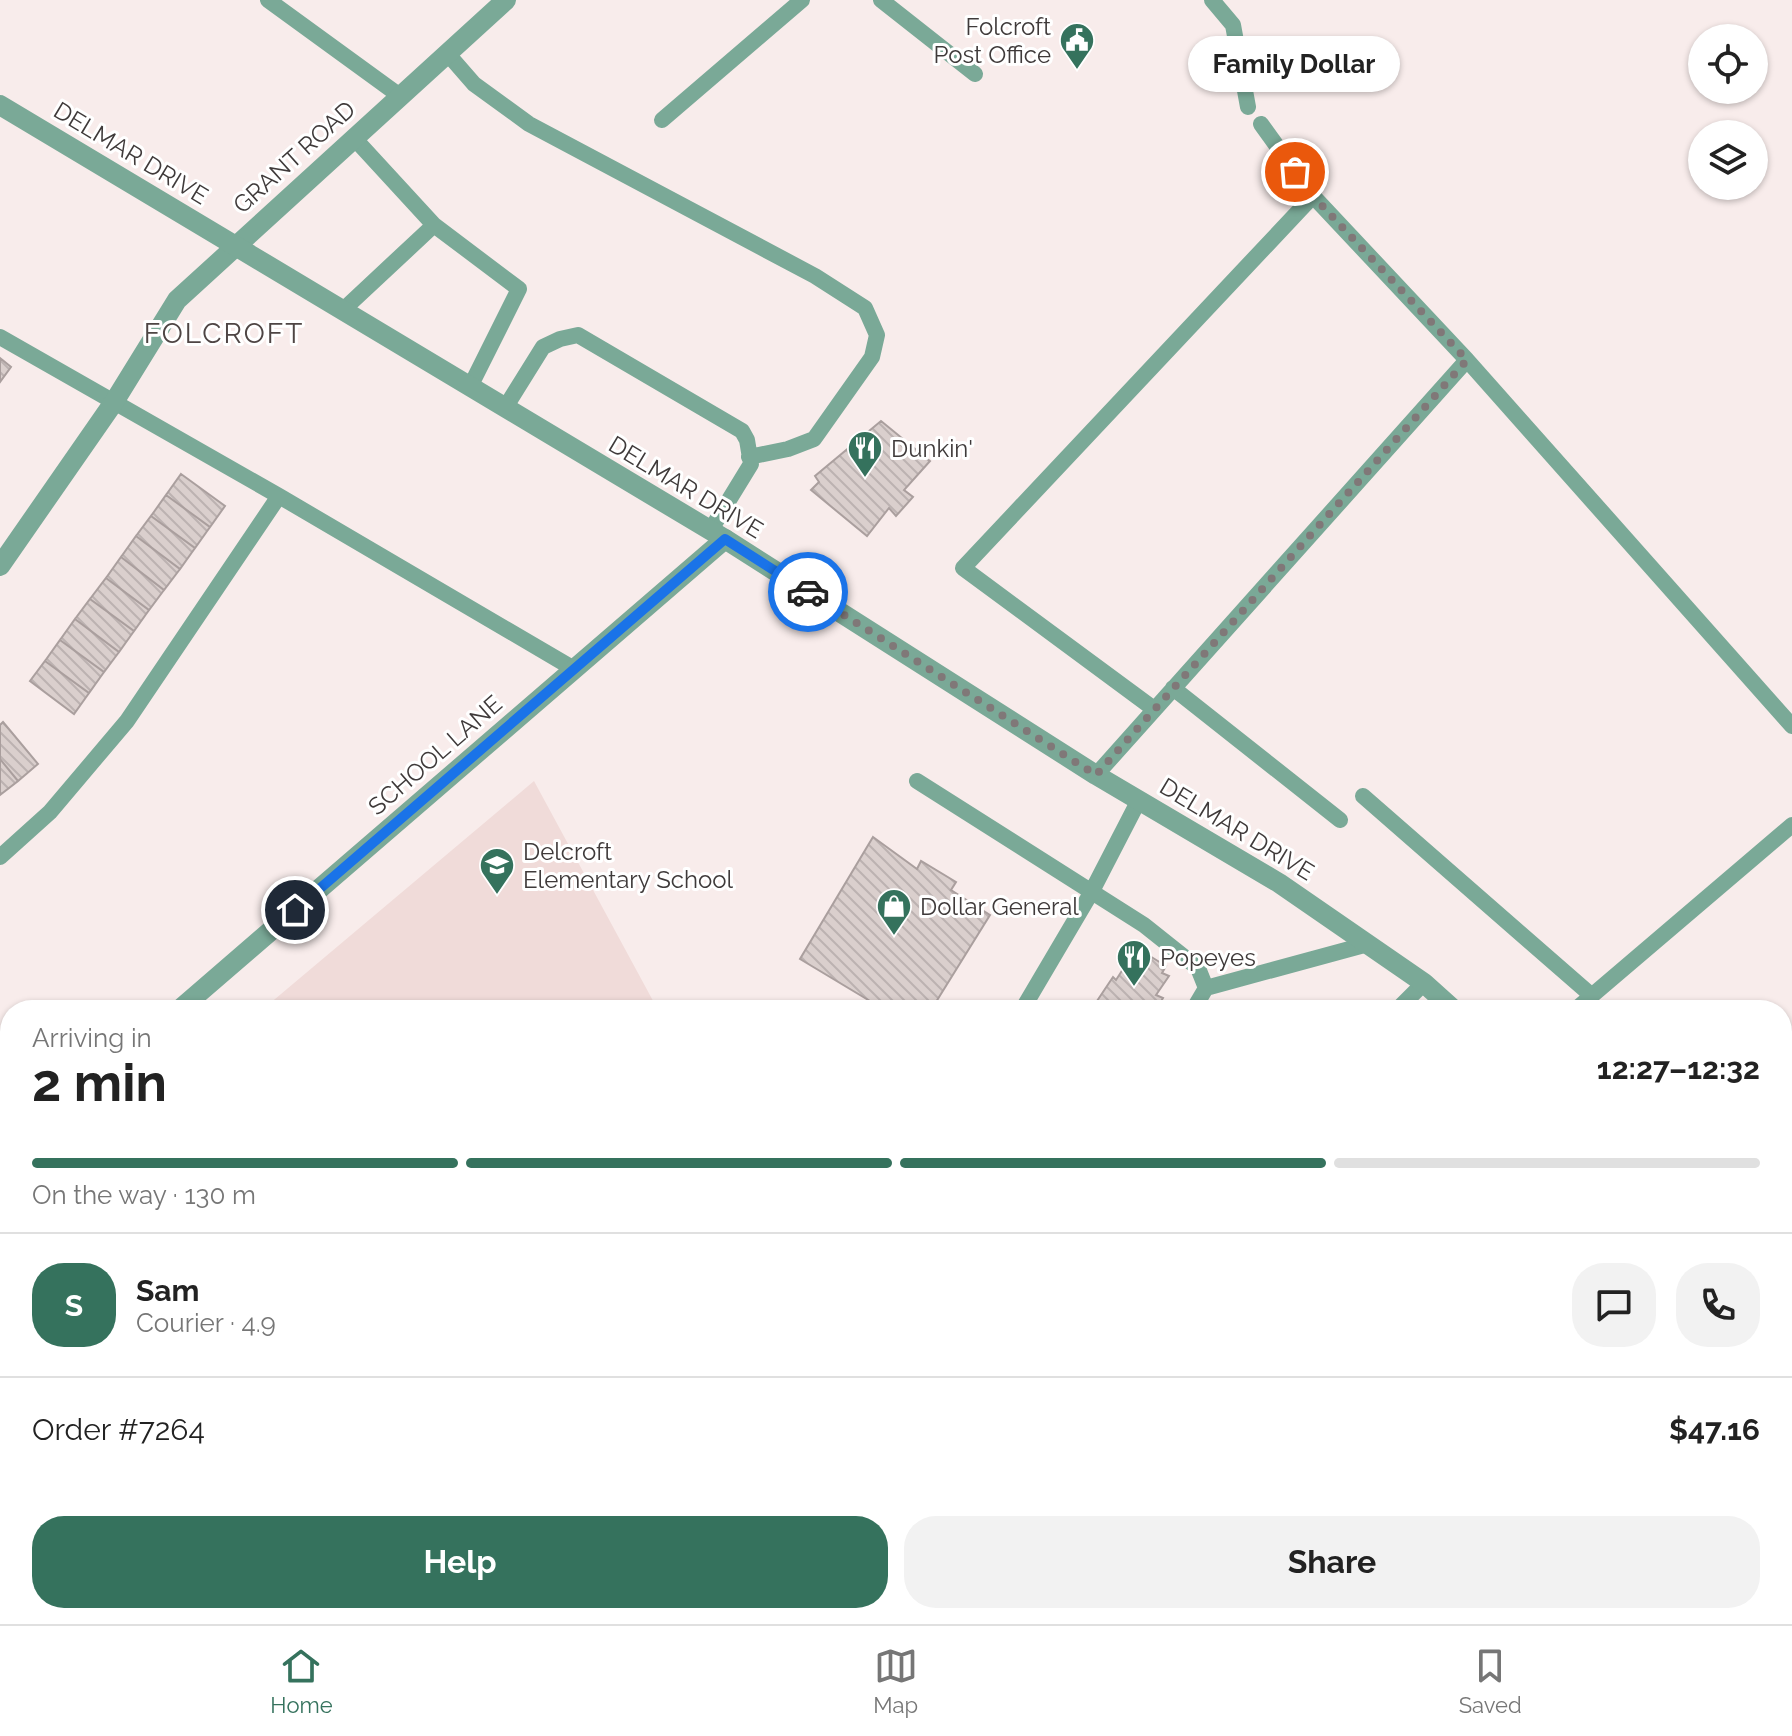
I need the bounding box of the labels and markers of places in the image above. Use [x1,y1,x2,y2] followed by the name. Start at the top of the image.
[933,12,1051,69] place label: Folcroft Post Office
[1058,21,1096,71] public building icon: Folcroft Post Office
[1189,36,1401,92] callout: Family Dollar
[1261,138,1329,206] pin
[846,429,884,479] restaurant icon: Dunkin'
[891,434,973,463] place label: Dunkin'
[523,837,734,894] place label: Delcroft Elementary School
[478,846,516,896] school or university icon: Delcroft Elementary School
[261,876,329,944] pin
[875,887,913,937] shop icon: Dollar General
[920,892,1079,921] place label: Dollar General
[1115,938,1153,988] restaurant icon: Popeyes
[1160,943,1256,972] place label: Popeyes

